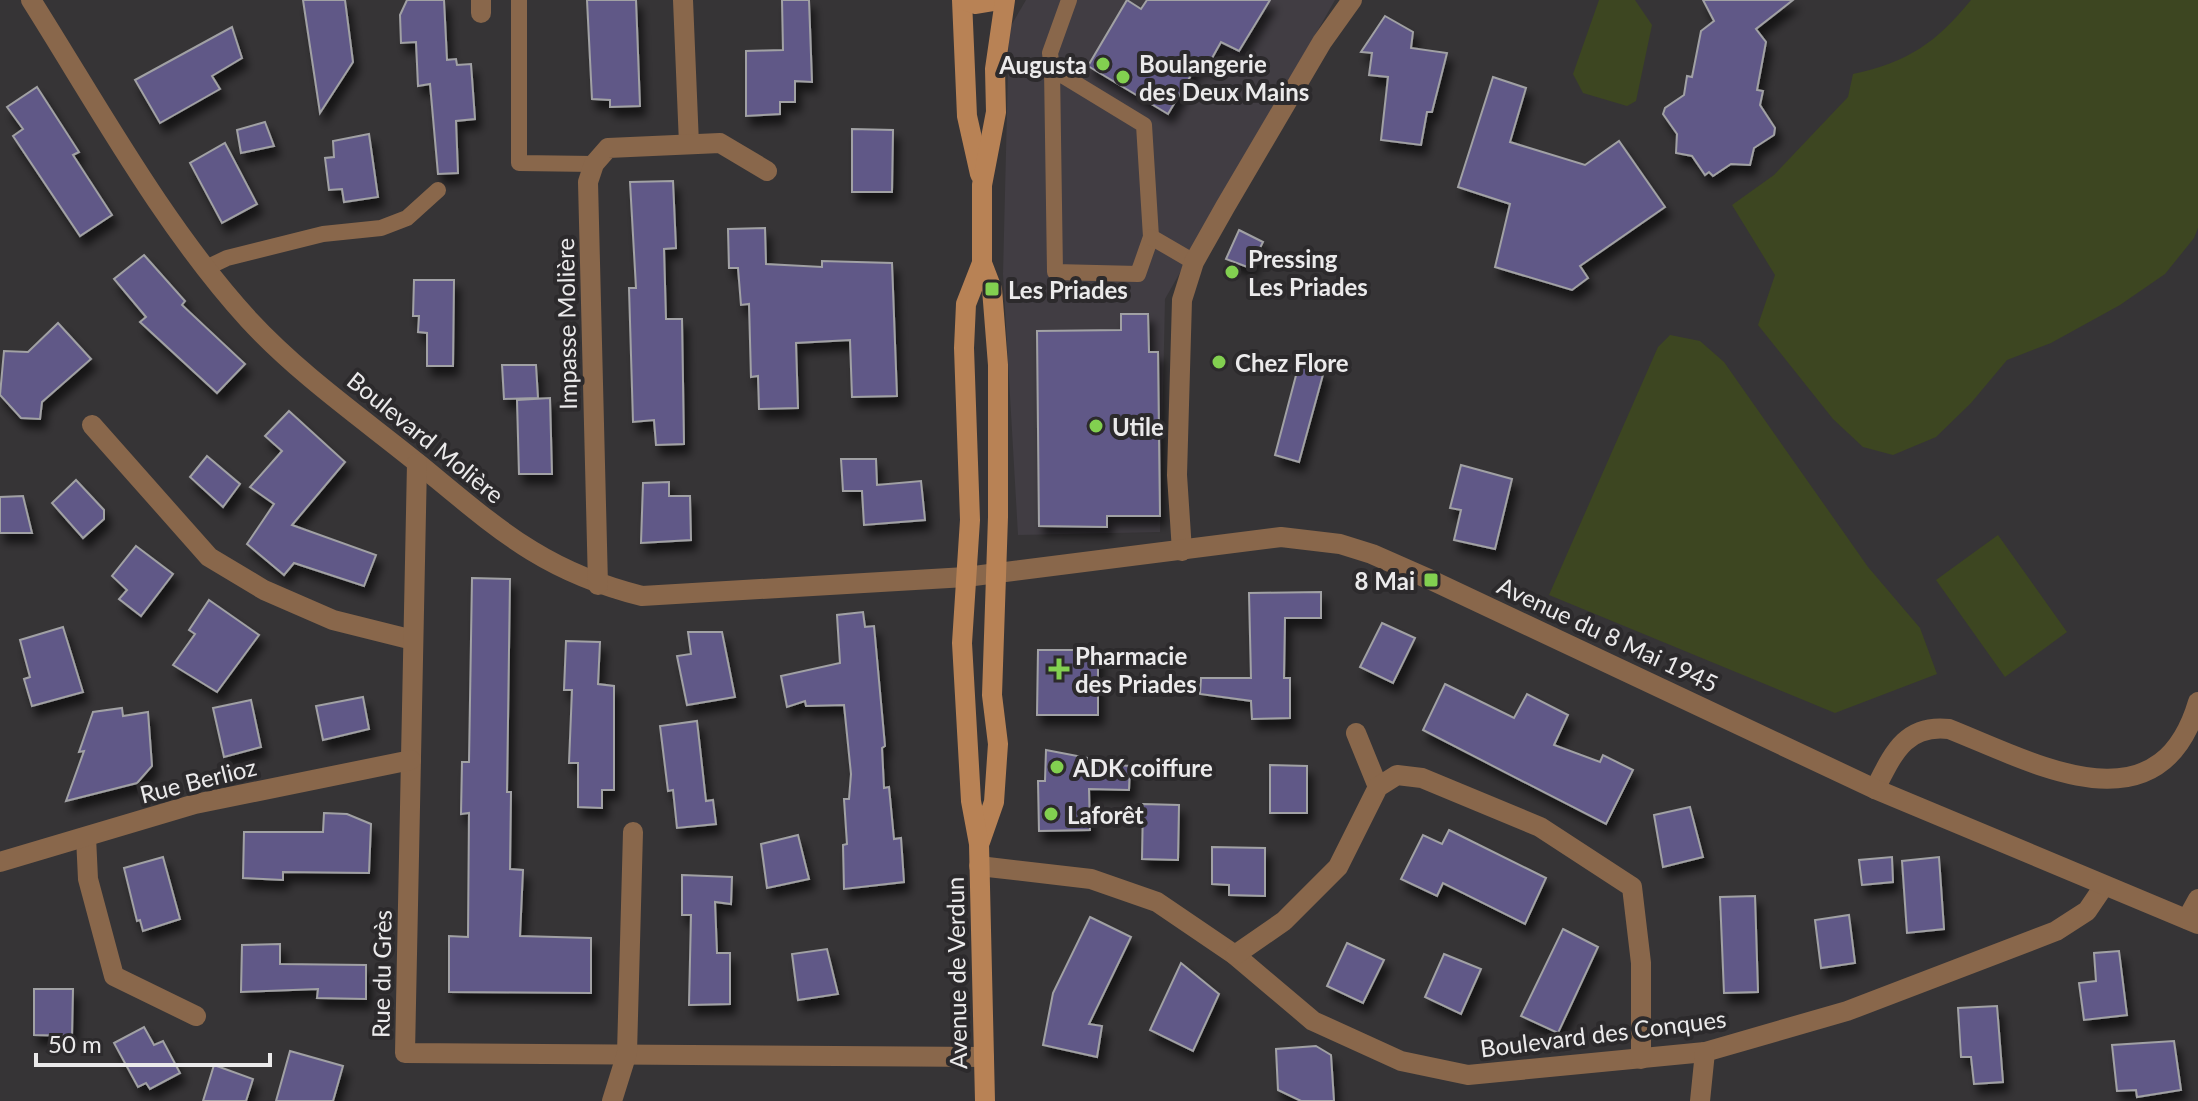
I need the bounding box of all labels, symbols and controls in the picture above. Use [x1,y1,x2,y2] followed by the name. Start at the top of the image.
[1139,49,1309,106] place label: Boulangerie des Deux Mains
[998,50,1087,79] place label: Augusta
[1094,55,1112,73] marker: Augusta
[1114,68,1132,86] marker: Boulangerie des Deux Mains
[550,238,582,410] street label: Impasse Molière
[1248,244,1368,301] place label: Pressing Les Priades
[1223,263,1241,281] marker: Pressing Les Priades
[1008,275,1128,304] place label: Les Priades
[983,280,1001,298] marker: Les Priades
[1235,348,1349,377] place label: Chez Flore
[1210,353,1228,371] marker: Chez Flore
[342,365,510,509] street label: Boulevard Molière
[1112,412,1164,441] place label: Utile
[1087,417,1105,435] marker: Utile
[1355,566,1415,595] place label: 8 Mai
[1493,570,1723,698] street label: Avenue du 8 Mai 1945
[1422,571,1440,589] marker: 8 Mai
[1075,641,1197,698] place label: Pharmacie des Priades
[1050,660,1068,678] marker: Pharmacie des Priades
[137,751,259,808] street label: Rue Berlioz
[1072,753,1213,782] place label: ADK coiffure
[1048,758,1066,776] marker: ADK coiffure
[1067,800,1144,829] place label: Laforêt
[1042,805,1060,823] marker: Laforêt
[940,876,972,1070] street label: Avenue de Verdun
[365,910,397,1038] street label: Rue du Grès
[1478,1004,1728,1062] street label: Boulevard des Conques
[36,1017,270,1067] scale bar
[48,1029,102,1058] text: 50 m

